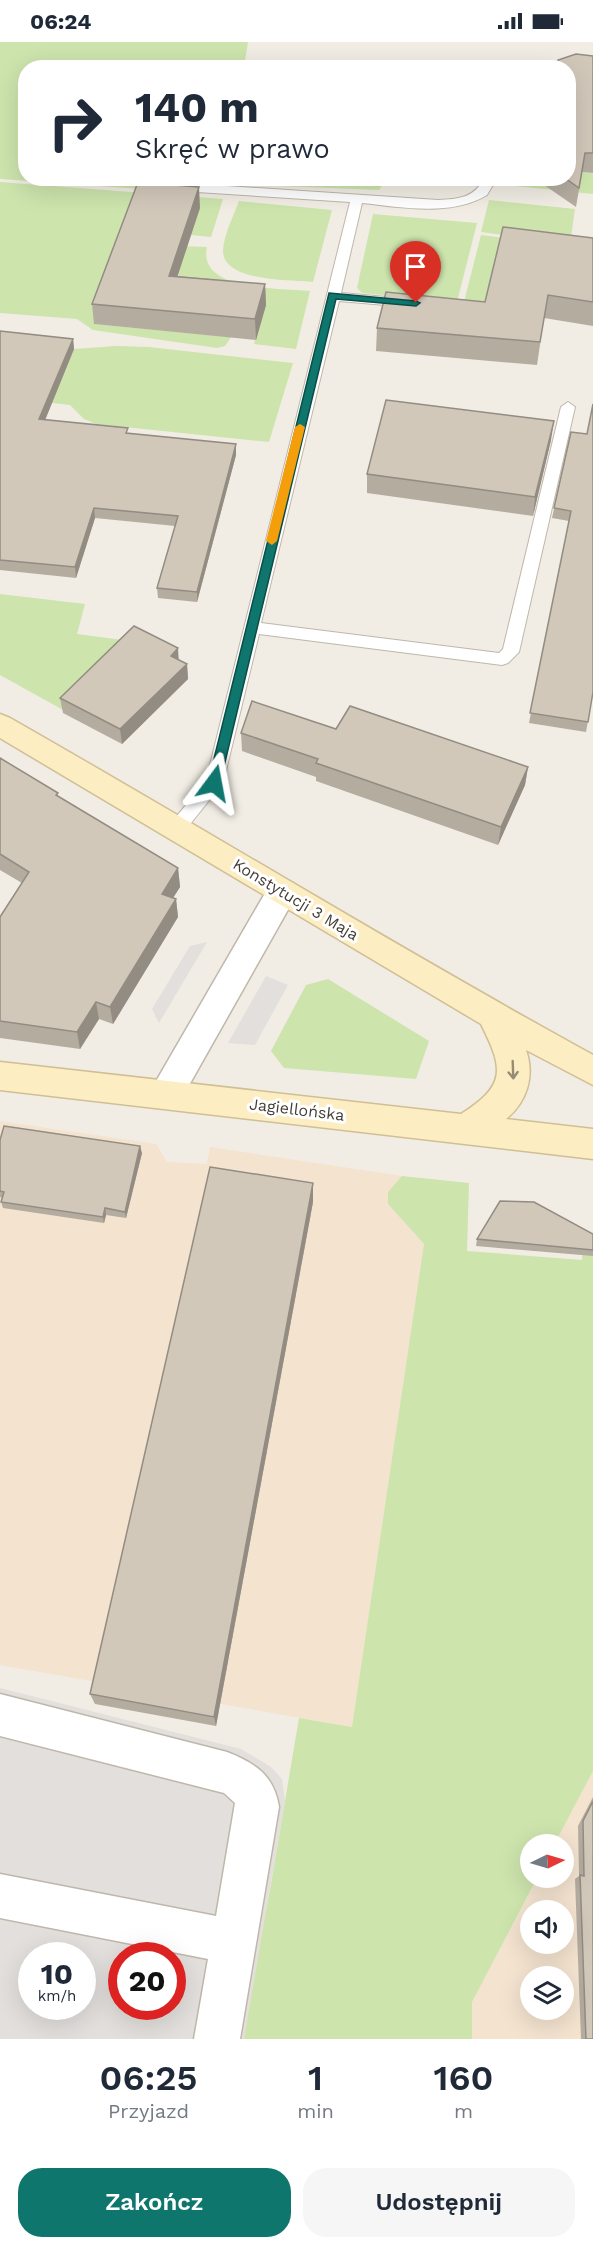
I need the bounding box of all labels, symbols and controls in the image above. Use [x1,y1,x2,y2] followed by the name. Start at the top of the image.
[30,9,91,34] text: 06:24
[135,83,259,132] text: 140 m
[36,84,114,162] icon: right
[135,133,330,165] text: Skręć w prawo
[390,241,441,303] pin
[399,250,432,283] icon: arrive
[182,751,246,815] position arrow
[230,854,362,944] street label: Konstytucji 3 Maja
[508,1060,519,1079] one-way arrow
[248,1094,346,1125] street label: Jagiellońska
[520,1834,574,1888] north arrow
[520,1834,574,2020] map controls
[520,1900,574,1954] button: sound
[108,1942,186,2020] speed limit sign: 20
[41,1956,73,1991] text: 10
[520,1966,574,2020] button: layers
[38,1987,76,2005] text: km/h
[100,2057,198,2099] text: 06:25
[308,2057,323,2099] text: 1
[433,2057,493,2099] text: 160
[108,2099,189,2123] text: Przyjazd
[297,2099,334,2123] text: min
[454,2099,473,2123] text: m
[18,2168,291,2237] button: Zakończ
[303,2168,575,2237] button: Udostępnij

